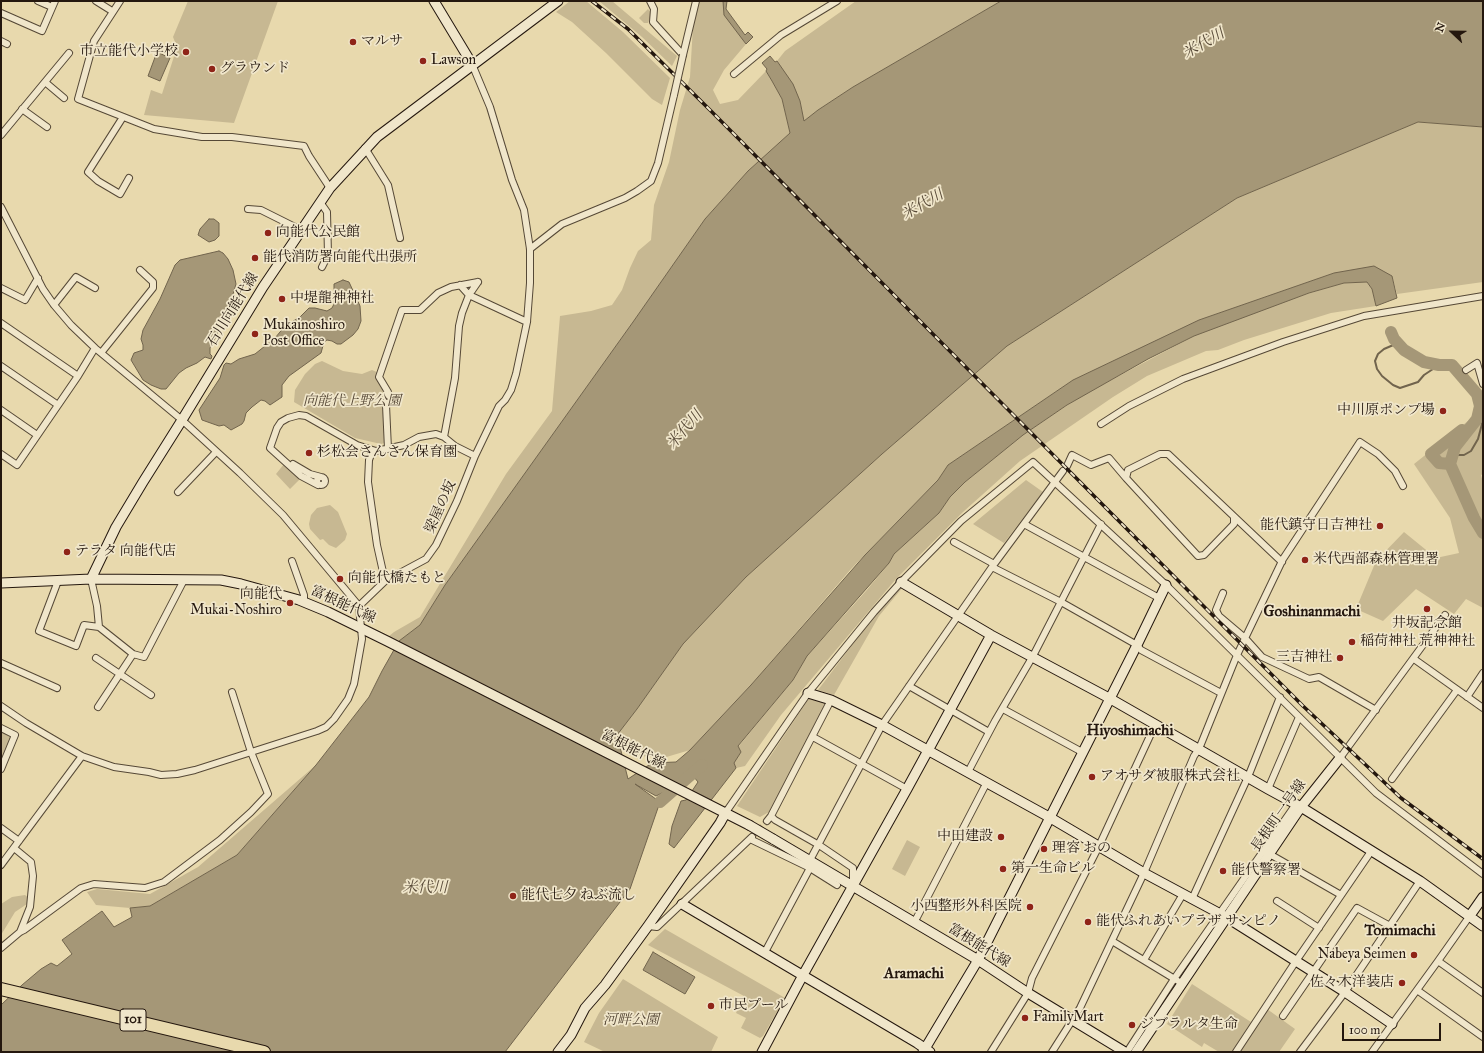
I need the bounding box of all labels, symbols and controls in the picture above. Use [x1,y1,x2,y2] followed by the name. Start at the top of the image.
[1432,12,1472,52] north arrow
[1433,21,1448,34] text: N
[1180,25,1228,63] water label: 米代川
[361,34,403,50] place label: マルサ
[348,37,358,47] marker: マルサ
[80,44,178,60] place label: 市立能代小学校
[181,47,191,57] marker: 市立能代小学校
[431,53,476,69] place label: Lawson
[418,56,428,66] marker: Lawson
[220,61,290,77] place label: グラウンド
[207,64,217,74] marker: グラウンド
[899,186,947,224] water label: 米代川
[276,225,360,241] place label: 向能代公民館
[263,228,273,238] marker: 向能代公民館
[263,250,417,266] place label: 能代消防署向能代出張所
[250,253,260,263] marker: 能代消防署向能代出張所
[204,270,262,350] street label: 石川向能代線
[290,291,374,307] place label: 中堤龍神神社
[277,294,287,304] marker: 中堤龍神神社
[263,318,345,350] place label: Mukainoshiro Post Office
[250,329,260,339] marker: Mukainoshiro Post Office
[303,394,401,410] park label: 向能代上野公園
[1337,403,1435,419] place label: 中川原ポンプ場
[1438,406,1448,416] marker: 中川原ポンプ場
[663,407,707,453] water label: 米代川
[317,445,457,461] place label: 杉松会さんさん保育園
[304,448,314,458] marker: 杉松会さんさん保育園
[422,478,460,536] street label: 梁屋の坂
[1260,518,1372,534] place label: 能代鎮守日吉神社
[1375,521,1385,531] marker: 能代鎮守日吉神社
[75,544,176,560] place label: テラタ 向能代店
[62,547,72,557] marker: テラタ 向能代店
[1313,552,1439,568] place label: 米代西部森林管理署
[1300,555,1310,565] marker: 米代西部森林管理署
[348,571,446,587] place label: 向能代橋たもと
[335,574,345,584] marker: 向能代橋たもと
[308,583,378,627] street label: 富根能代線
[190,587,282,620] place label: 向能代 Mukai-Noshiro
[285,598,295,608] marker: 向能代 Mukai-Noshiro
[1264,603,1360,621] district label: Goshinanmachi
[1422,604,1432,614] marker: 井坂記念館
[1392,616,1462,632] place label: 井坂記念館
[1360,634,1475,650] place label: 稲荷神社 荒神神社
[1347,637,1357,647] marker: 稲荷神社 荒神神社
[1276,650,1332,666] place label: 三吉神社
[1335,653,1345,663] marker: 三吉神社
[1086,722,1174,740] district label: Hiyoshimachi
[598,727,668,773] street label: 富根能代線
[1100,769,1240,785] place label: アオサダ被服株式会社
[1087,772,1097,782] marker: アオサダ被服株式会社
[1248,777,1310,855] street label: 長根町一号線
[937,829,993,845] place label: 中田建設
[996,832,1006,842] marker: 中田建設
[1052,841,1111,857] place label: 理容 おの
[1039,844,1049,854] marker: 理容 おの
[1011,861,1095,877] place label: 第一生命ビル
[1231,863,1301,879] place label: 能代警察署
[998,864,1008,874] marker: 第一生命ビル
[1218,866,1228,876] marker: 能代警察署
[403,879,447,897] water label: 米代川
[521,888,636,904] place label: 能代七夕 ねぶ流し
[508,891,518,901] marker: 能代七夕 ねぶ流し
[910,899,1022,915] place label: 小西整形外科医院
[1025,902,1035,912] marker: 小西整形外科医院
[1096,914,1281,930] place label: 能代ふれあいプラザ サンピノ
[1083,917,1093,927] marker: 能代ふれあいプラザ サンピノ
[945,920,1013,972] street label: 富根能代線
[1364,922,1436,940] district label: Tomimachi
[1318,947,1406,963] place label: Nabeya Seimen
[1409,950,1419,960] marker: Nabeya Seimen
[884,965,944,983] district label: Aramachi
[1310,975,1394,991] place label: 佐々木洋装店
[1397,978,1407,988] marker: 佐々木洋装店
[719,998,789,1014] place label: 市民プール
[706,1001,716,1011] marker: 市民プール
[120,1009,146,1031] road number: 101
[1033,1010,1104,1026] place label: FamilyMart
[603,1013,659,1029] park label: 河畔公園
[1020,1013,1030,1023] marker: FamilyMart
[1344,1015,1443,1041] scale bar
[1140,1017,1238,1033] place label: ジブラルタ生命
[1127,1020,1137,1030] marker: ジブラルタ生命
[1349,1023,1380,1037] text: 100 m

